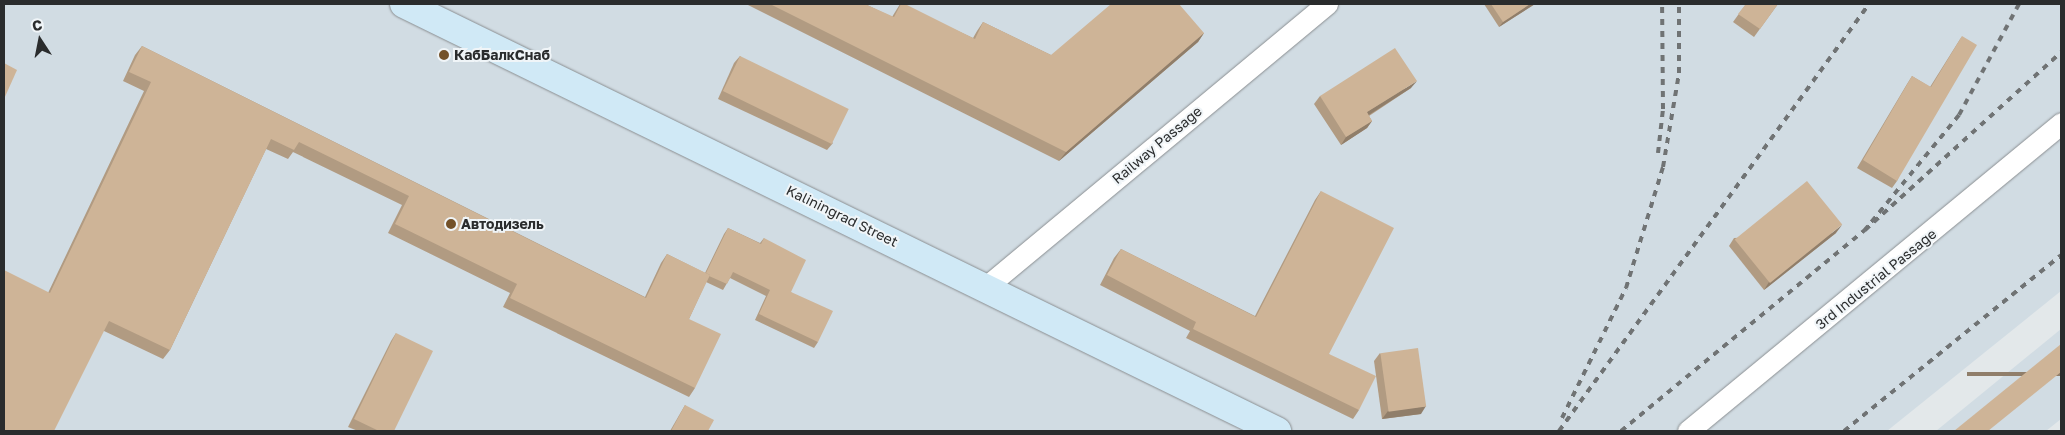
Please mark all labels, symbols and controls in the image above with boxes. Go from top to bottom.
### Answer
north arrow [15,15,65,65]
text: С [31,15,44,34]
place label: КабБалкСнаб [454,47,550,63]
marker: КабБалкСнаб [438,49,450,61]
street label: Railway Passage [1109,103,1205,187]
street label: Kaliningrad Street [783,182,901,250]
place label: Автодизель [461,216,544,232]
marker: Автодизель [445,218,457,230]
street label: 3rd Industrial Passage [1812,225,1940,333]

